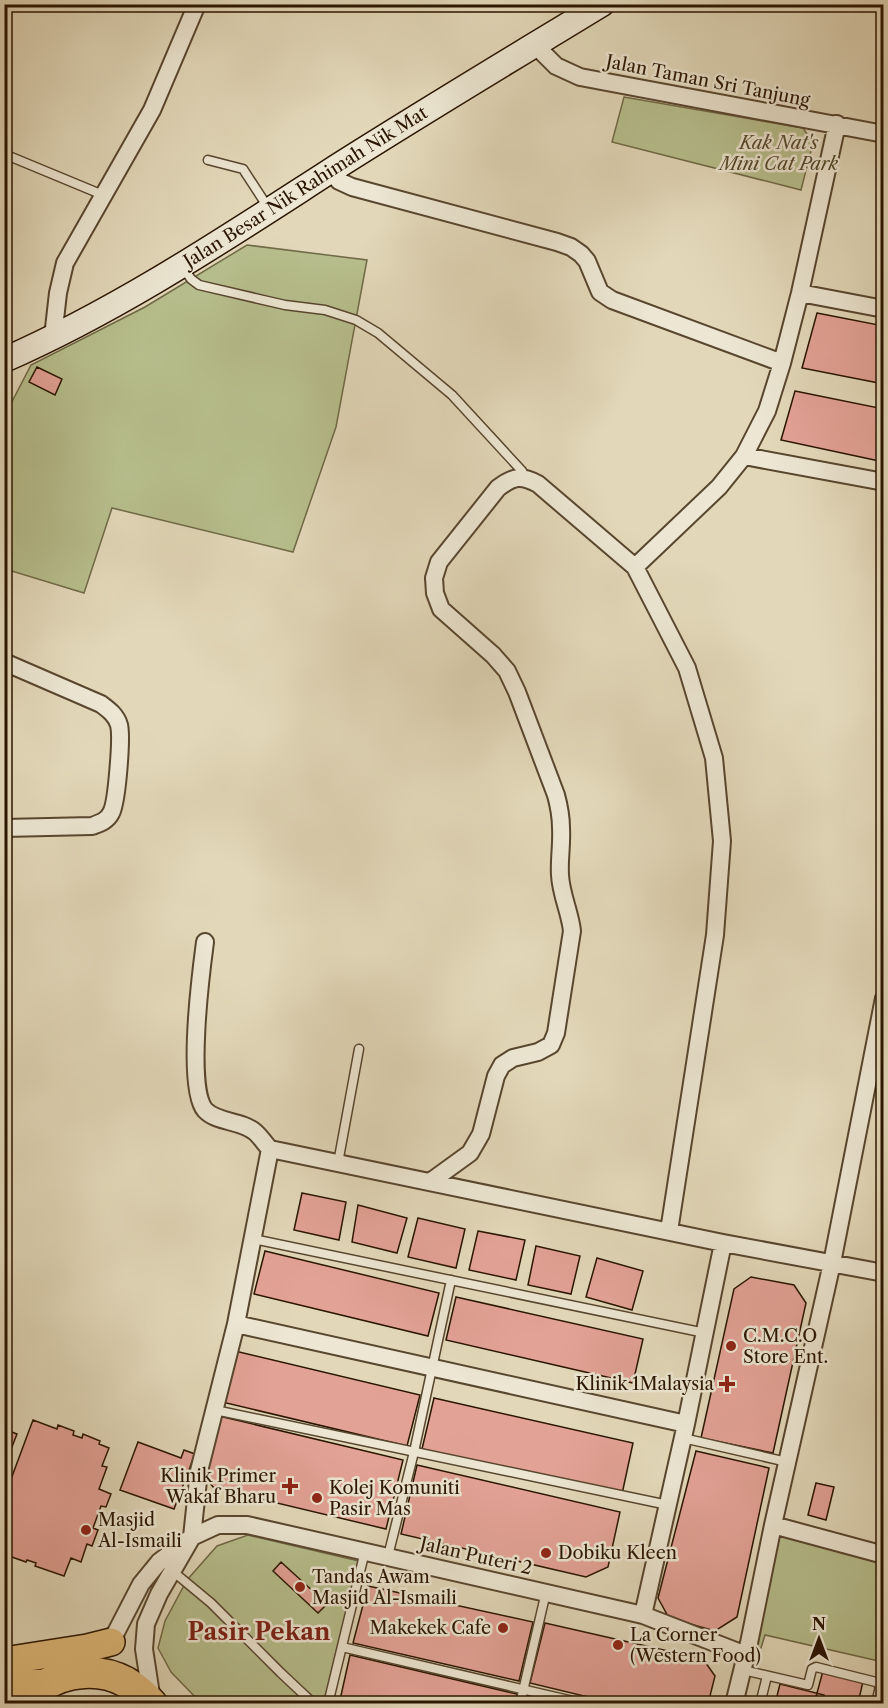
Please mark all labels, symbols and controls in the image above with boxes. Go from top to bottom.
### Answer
street label: Jalan Taman Sri Tanjung [601,50,812,112]
street label: Jalan Besar Nik Rahimah Nik Mat [177,101,432,274]
park label: Kak Nat's Mini Cat Park [718,132,839,175]
place label: C.M.C.O Store Ent. [743,1325,828,1368]
marker: C.M.C.O Store Ent. [724,1339,738,1353]
place label: Klinik 1Malaysia [576,1373,714,1395]
marker: Klinik 1Malaysia [718,1375,736,1393]
place label: Klinik Primer Wakaf Bharu [160,1465,276,1508]
marker: Klinik Primer Wakaf Bharu [281,1477,299,1495]
place label: Kolej Komuniti Pasir Mas [329,1477,460,1520]
marker: Kolej Komuniti Pasir Mas [310,1491,324,1505]
place label: Masjid Al-Ismaili [97,1509,182,1552]
marker: Masjid Al-Ismaili [79,1523,93,1537]
street label: Jalan Puteri 2 [415,1532,534,1580]
place label: Dobiku Kleen [558,1542,677,1564]
marker: Dobiku Kleen [539,1546,553,1560]
place label: Tandas Awam Masjid Al-Ismaili [312,1566,457,1609]
marker: Tandas Awam Masjid Al-Ismaili [293,1580,307,1594]
north arrow [789,1609,849,1669]
text: N [812,1614,826,1634]
district label: Pasir Pekan [187,1617,331,1646]
place label: Makekek Cafe [369,1617,491,1639]
marker: Makekek Cafe [496,1621,510,1635]
place label: La Corner (Western Food) [630,1624,761,1667]
marker: La Corner (Western Food) [611,1638,625,1652]

